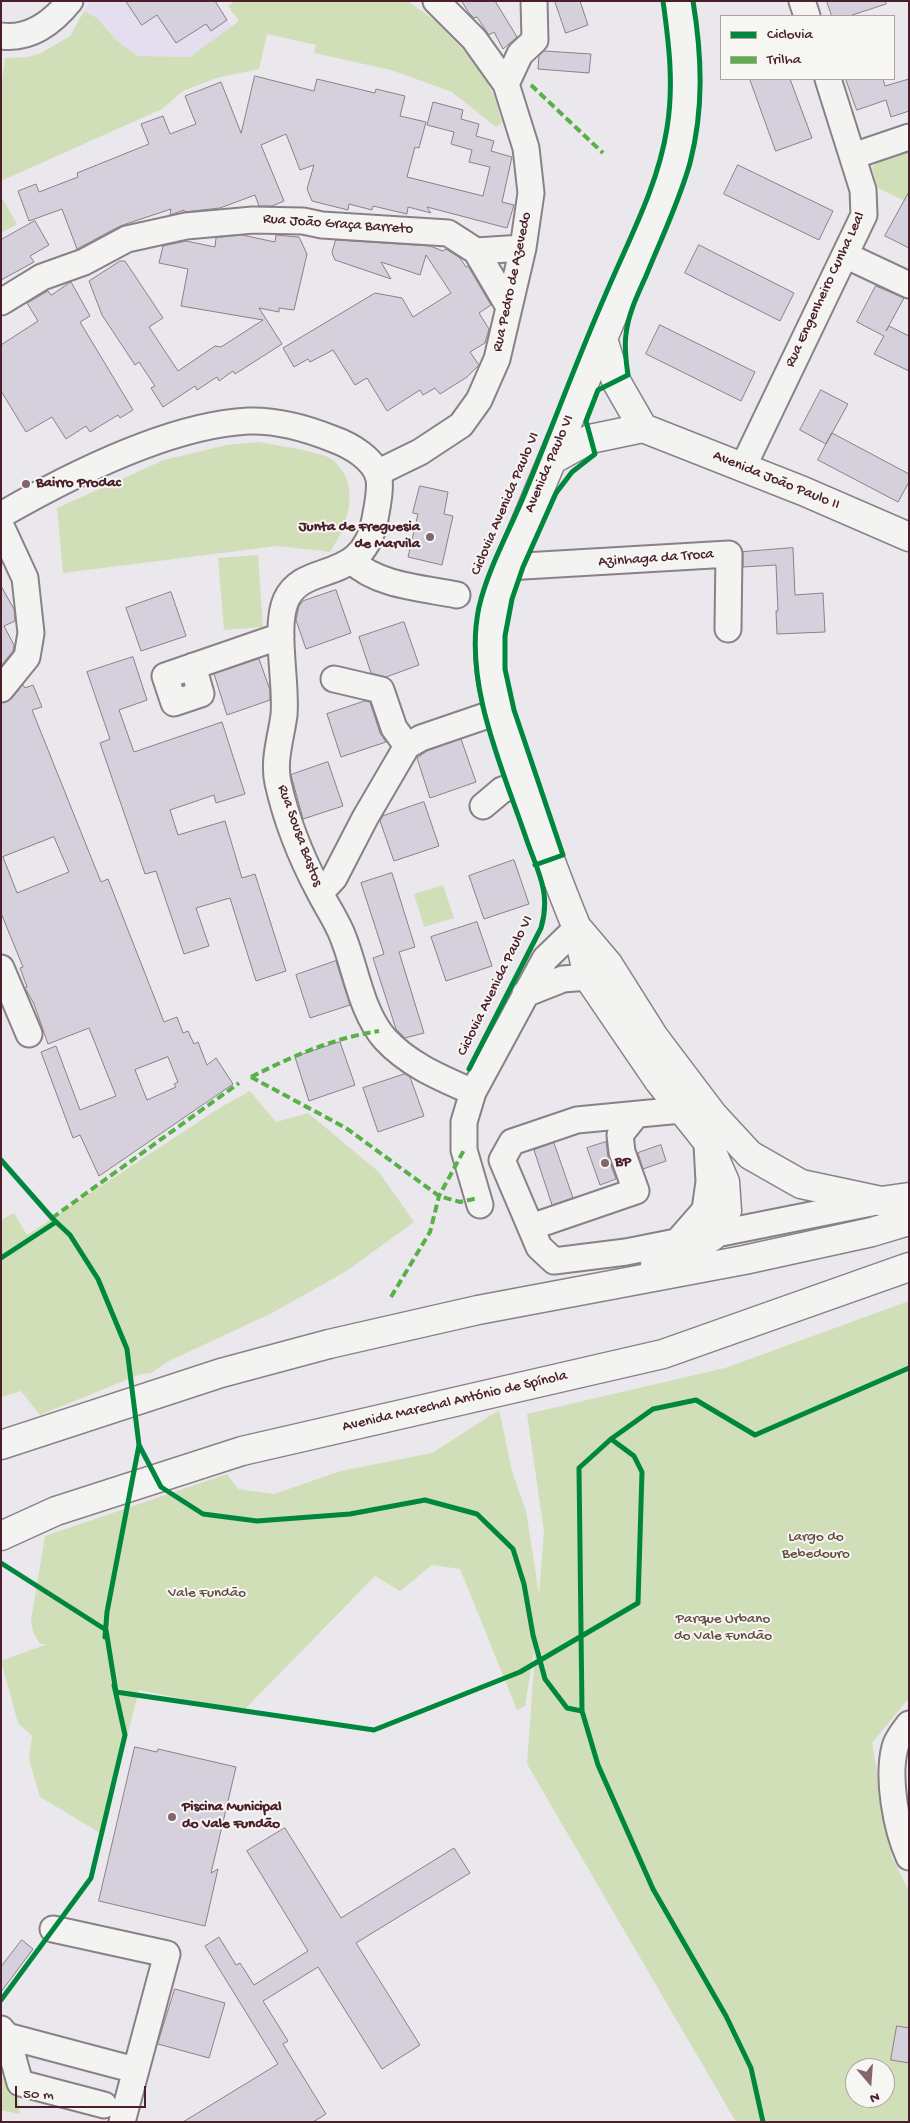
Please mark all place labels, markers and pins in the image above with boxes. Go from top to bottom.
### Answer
place label: Bairro Prodac [36,475,121,493]
marker: Bairro Prodac [20,478,32,490]
place label: Junta de Freguesia de Marvila [299,519,420,554]
marker: Junta de Freguesia de Marvila [424,531,436,543]
place label: BP [615,1154,631,1172]
marker: BP [599,1157,611,1169]
place label: Piscina Municipal do Vale Fundão [182,1799,282,1834]
marker: Piscina Municipal do Vale Fundão [166,1811,178,1823]

